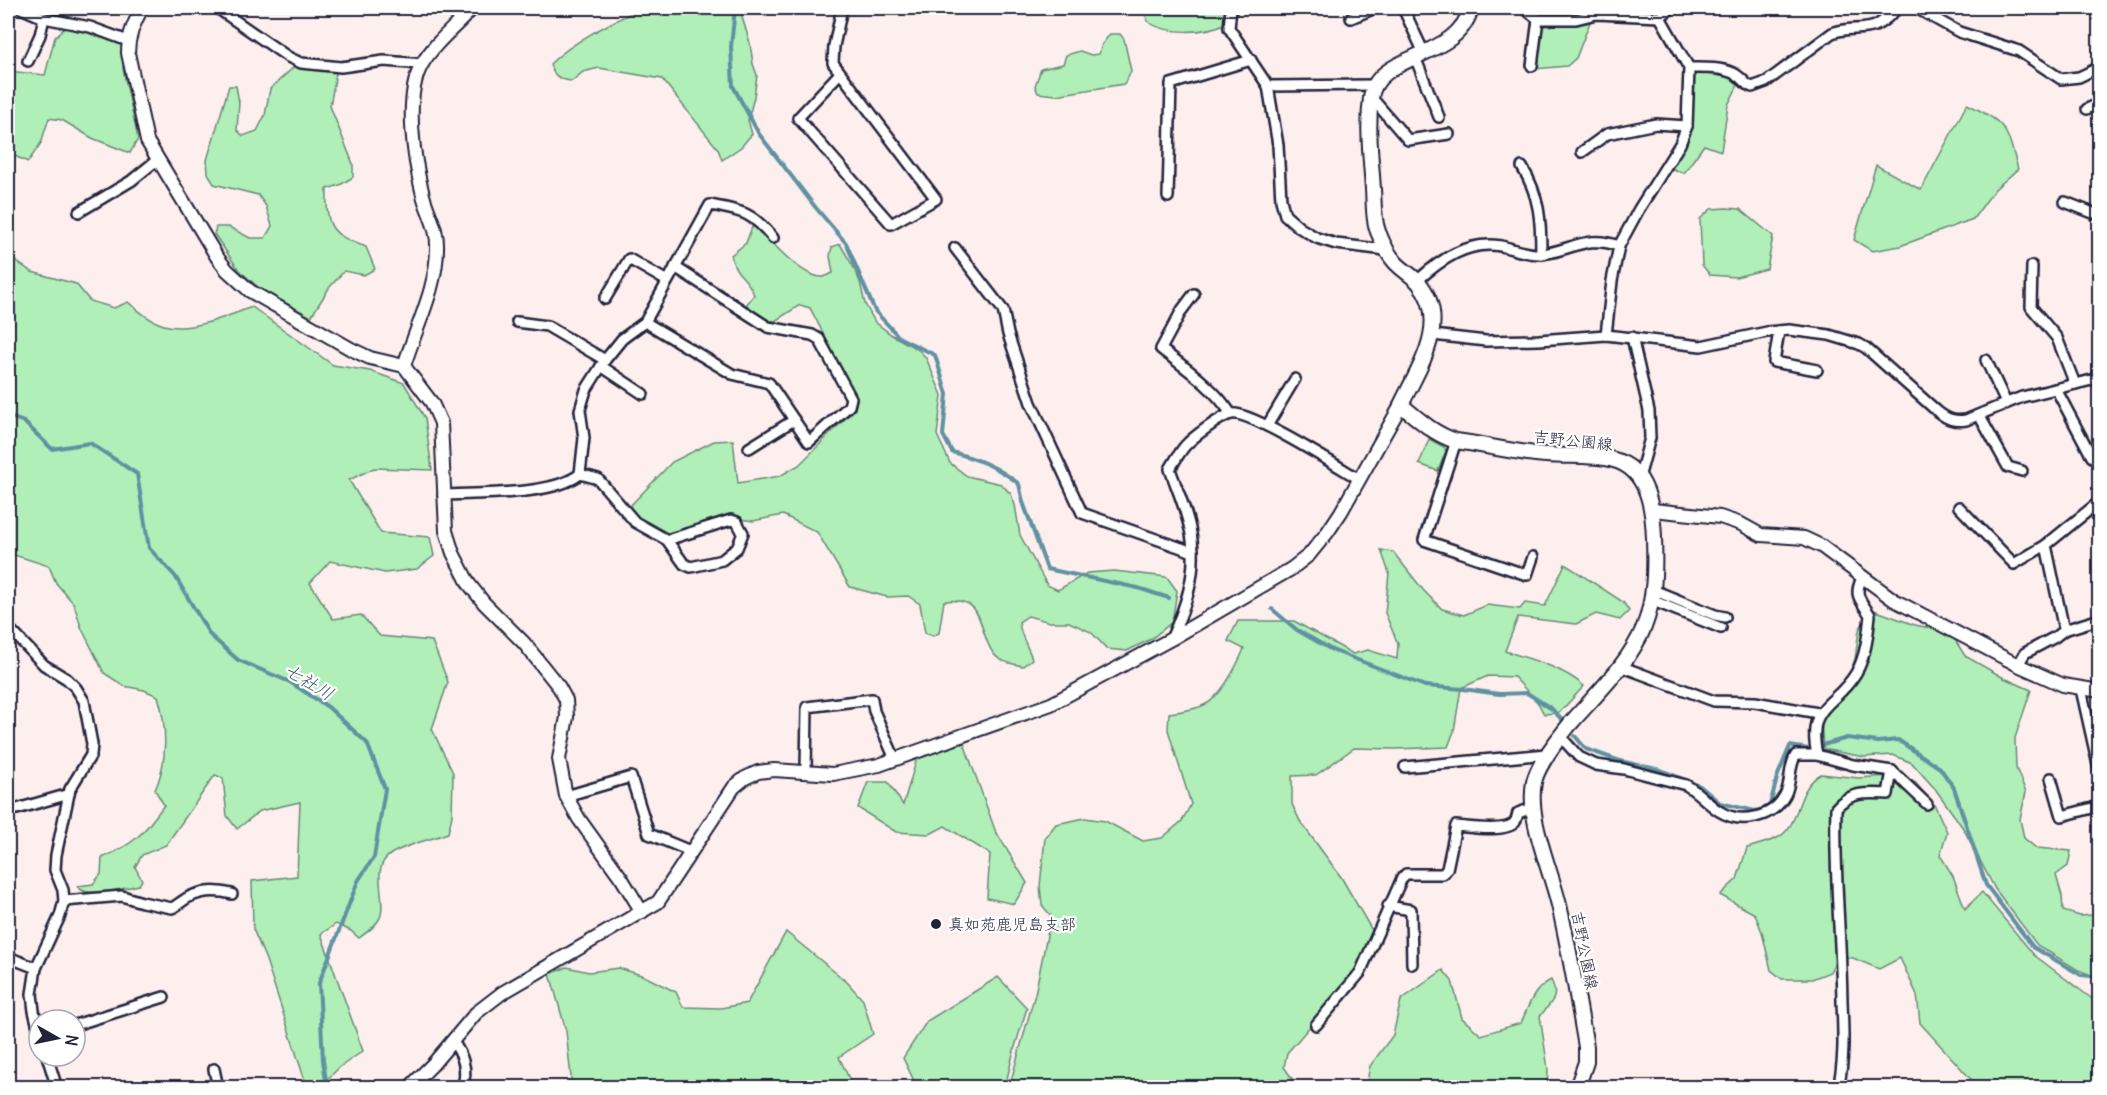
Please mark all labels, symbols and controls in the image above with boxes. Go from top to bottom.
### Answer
street label: 吉野公園線 [1532,426,1614,454]
water label: 七社川 [280,658,338,705]
street label: 吉野公園線 [1568,909,1602,991]
place label: 真如苑鹿児島支部 [948,914,1076,934]
marker: 真如苑鹿児島支部 [929,917,943,931]
north arrow [27,1008,87,1068]
text: N [61,1033,83,1047]

